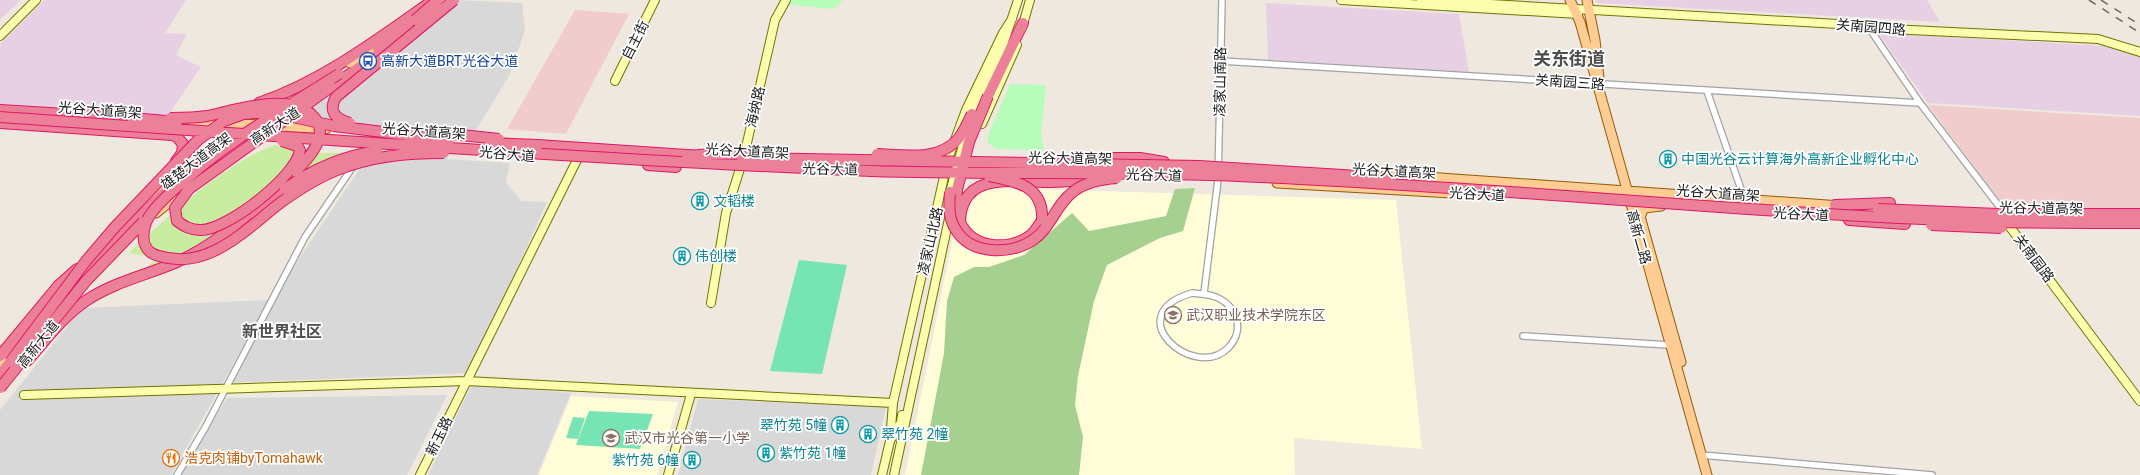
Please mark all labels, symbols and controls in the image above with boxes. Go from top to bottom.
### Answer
street label: 关南园四路 [1835,16,1907,38]
street label: 自主街 [618,18,652,62]
street label: 凌家山南路 [1211,47,1229,117]
district label: 关东街道 [1533,48,1605,69]
bus stop icon: 高新大道BRT光谷大道 [358,51,378,71]
place label: 高新大道BRT光谷大道 [381,53,518,69]
street label: 关南园三路 [1535,72,1605,92]
street label: 海纳路 [742,85,768,129]
street label: 光谷大道高架 [58,99,142,121]
street label: 高新大道 [247,104,303,148]
street label: 光谷大道高架 [382,120,466,142]
street label: 雄楚大道高架 [158,129,234,193]
street label: 光谷大道高架 [705,141,789,161]
street label: 光谷大道 [478,144,536,164]
street label: 光谷大道高架 [1028,149,1112,167]
building icon: 中国光谷云计算海外高新企业孵化中心 [1658,149,1678,169]
place label: 中国光谷云计算海外高新企业孵化中心 [1681,151,1919,167]
street label: 光谷大道 [802,161,858,177]
street label: 光谷大道高架 [1352,161,1436,181]
street label: 光谷大道 [1126,166,1182,184]
street label: 光谷大道高架 [1676,182,1760,204]
street label: 光谷大道 [1449,185,1505,203]
building icon: 文韬楼 [690,191,710,211]
place label: 文韬楼 [713,193,755,209]
street label: 光谷大道高架 [1999,199,2083,217]
street label: 凌家山北路 [914,205,946,277]
street label: 光谷大道 [1773,205,1829,223]
street label: 高新二路 [1624,208,1654,266]
street label: 关南园路 [2011,231,2057,285]
building icon: 伟创楼 [672,246,692,266]
place label: 伟创楼 [695,248,737,264]
school or university icon: 武汉职业技术学院东区 [1163,305,1183,325]
place label: 武汉职业技术学院东区 [1186,307,1326,323]
street label: 高新大道 [14,317,62,371]
district label: 新世界社区 [242,322,322,341]
street label: 新玉路 [423,414,455,458]
building icon: 翠竹苑 5幢 [830,415,850,435]
place label: 翠竹苑 5幢 [760,417,827,433]
building icon: 翠竹苑 2幢 [858,424,878,444]
place label: 翠竹苑 2幢 [881,426,948,442]
school or university icon: 武汉市光谷第一小学 [601,428,621,448]
place label: 武汉市光谷第一小学 [624,430,750,446]
building icon: 紫竹苑 1幢 [756,443,776,463]
place label: 紫竹苑 1幢 [779,445,846,461]
restaurant icon: 浩克肉铺byTomahawk [161,448,181,468]
place label: 浩克肉铺byTomahawk [184,450,324,466]
building icon: 紫竹苑 6幢 [682,450,702,470]
place label: 紫竹苑 6幢 [612,452,679,468]

